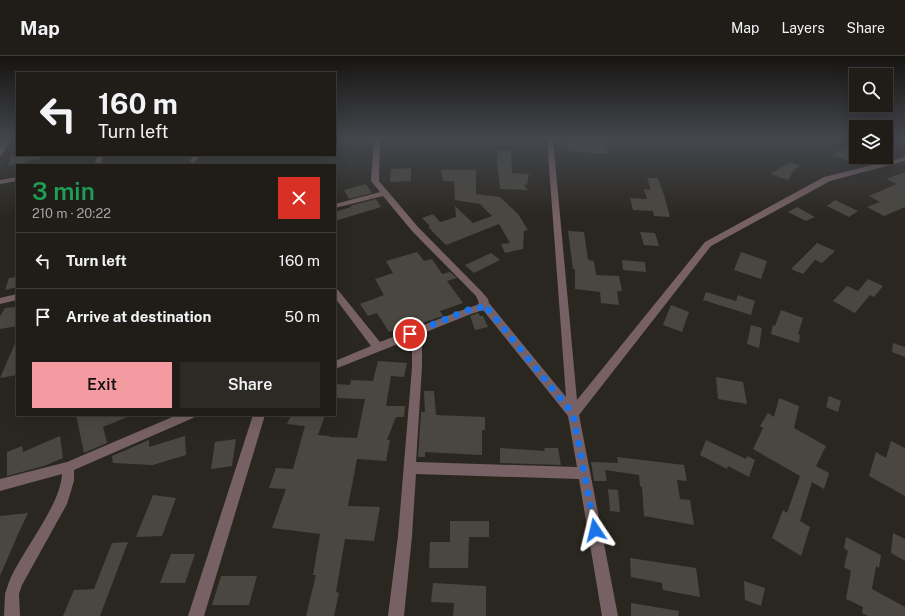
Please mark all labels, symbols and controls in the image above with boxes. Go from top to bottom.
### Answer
text: Map [20,17,60,39]
text: Map [731,20,759,36]
text: Layers [781,20,825,36]
text: Share [847,20,885,36]
map controls [849,68,893,164]
button: search [849,68,893,112]
text: 160 m [98,87,178,120]
icon: left [32,88,84,140]
button: layers [849,120,893,164]
text: Turn left [98,121,168,142]
text: 3 min [32,177,95,205]
button: close [278,177,320,219]
text: 210 m · 20:22 [32,206,111,221]
icon: left [32,250,54,272]
text: Turn left [66,252,127,269]
text: 160 m [279,252,320,269]
icon: arrive [32,306,54,328]
text: Arrive at destination [66,308,211,325]
text: 50 m [285,308,320,325]
pin [393,317,427,351]
icon: arrive [399,323,421,345]
button: Exit [32,362,172,408]
button: Share [180,362,320,408]
position arrow [574,509,616,551]

